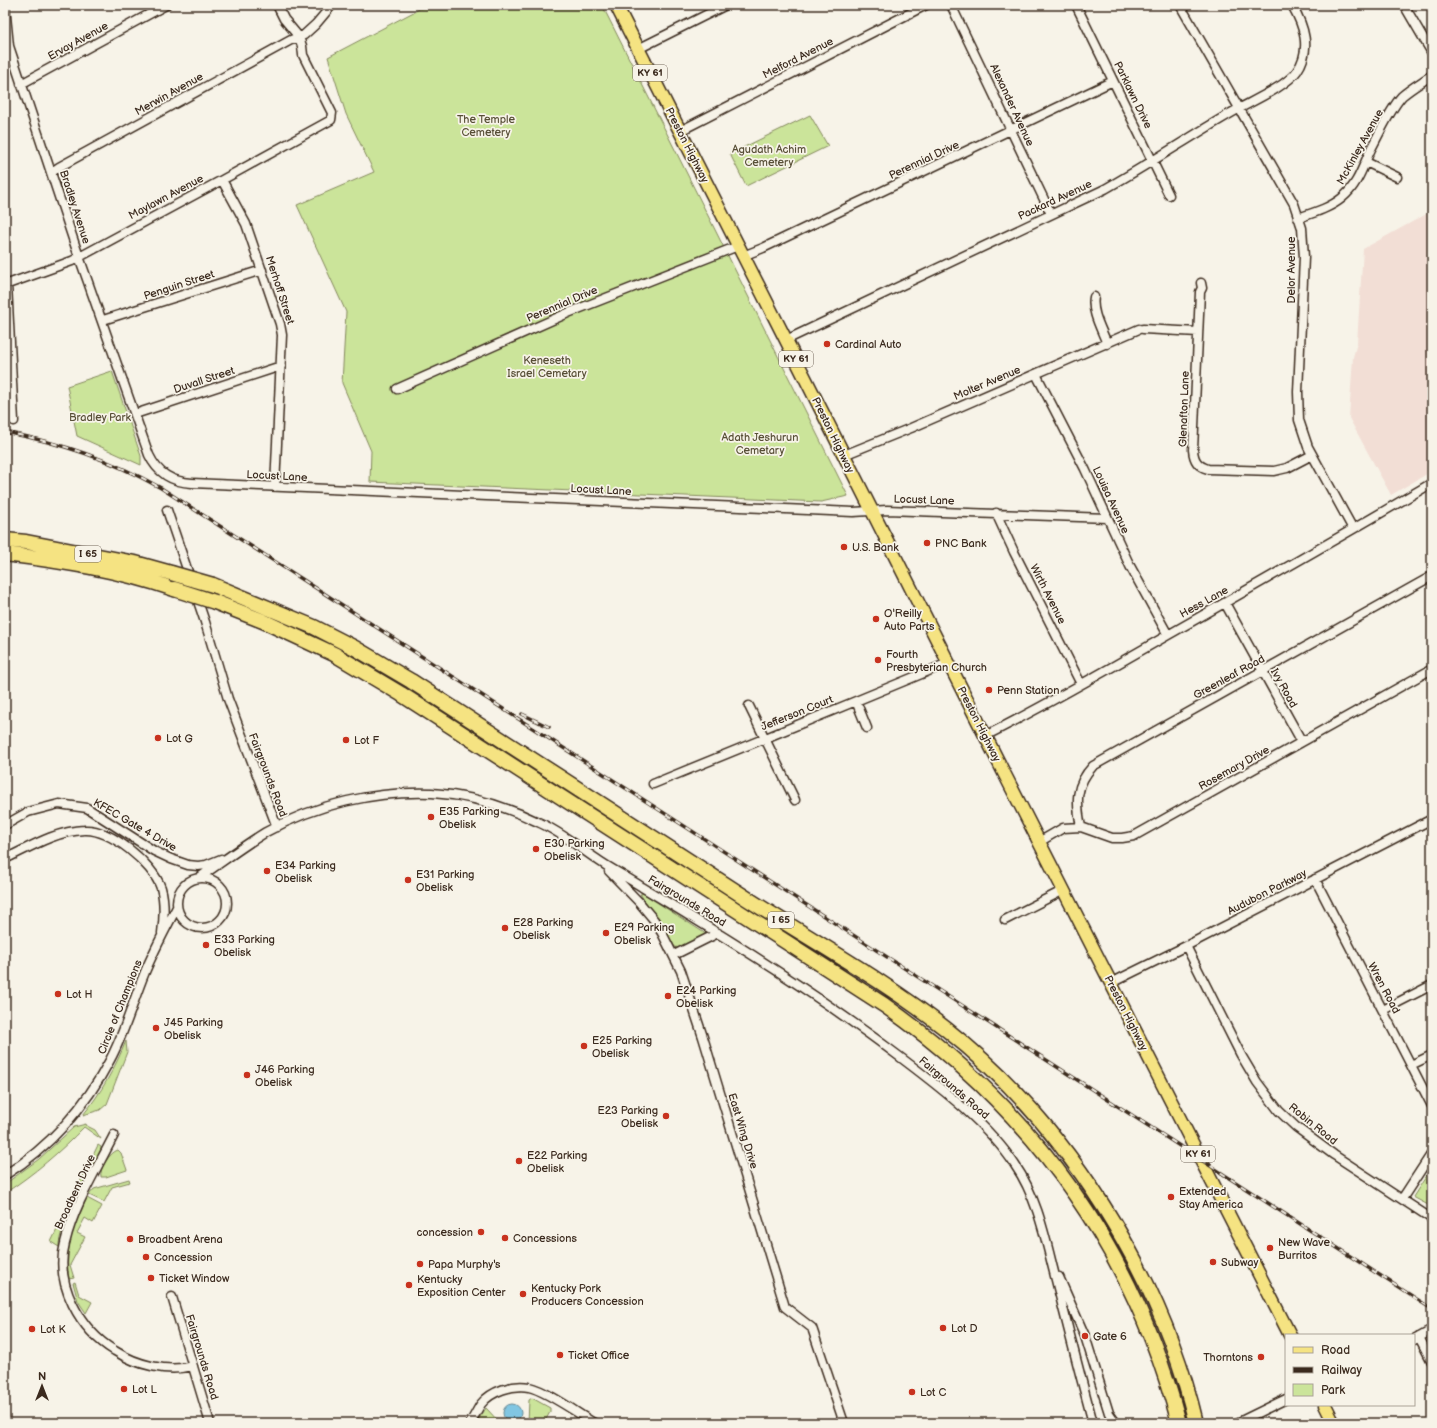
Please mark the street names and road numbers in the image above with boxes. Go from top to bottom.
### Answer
street label: Ervay Avenue [46,19,111,63]
street label: Melford Avenue [760,34,836,81]
street label: Parklawn Drive [1111,59,1155,131]
street label: Alexander Avenue [987,62,1037,149]
road number: KY 61 [633,65,667,81]
street label: Merwin Avenue [133,70,206,118]
street label: Preston Highway [662,105,712,185]
street label: McKinley Avenue [1334,107,1386,187]
street label: Perennial Drive [887,138,962,182]
street label: Bradley Avenue [57,168,93,246]
street label: Maylawn Avenue [126,172,206,222]
street label: Packard Avenue [1016,177,1094,223]
street label: Delor Avenue [1285,236,1298,303]
street label: Merhoff Street [263,254,297,326]
street label: Penguin Street [142,267,217,303]
street label: Perennial Drive [525,283,600,325]
road number: KY 61 [779,351,813,367]
street label: Molter Avenue [951,363,1023,403]
street label: Duvall Street [172,364,237,396]
street label: Glenafton Lane [1176,370,1192,447]
street label: Preston Highway [809,395,857,475]
street label: Louisa Avenue [1090,464,1132,536]
street label: Locust Lane [246,468,308,484]
street label: Locust Lane [570,482,632,498]
street label: Locust Lane [893,492,955,508]
road number: I 65 [75,546,101,562]
street label: Wirth Avenue [1027,562,1069,627]
street label: Hess Lane [1178,583,1231,621]
street label: Greenleaf Road [1191,652,1267,702]
street label: Ivy Road [1268,666,1300,710]
street label: Preston Highway [954,684,1004,764]
street label: Jefferson Court [759,692,835,733]
street label: Fairgrounds Road [246,731,290,819]
street label: Rosemary Drive [1196,743,1272,793]
street label: KFEC Gate 4 Drive [91,796,179,854]
street label: Audubon Parkway [1225,866,1309,918]
street label: Fairgrounds Road [646,873,728,929]
road number: I 65 [768,912,794,928]
street label: Circle of Champions [95,957,145,1056]
street label: Wren Road [1365,960,1403,1016]
street label: Preston Highway [1101,973,1151,1053]
street label: Fairgrounds Road [916,1054,992,1122]
street label: East Wing Drive [725,1092,761,1171]
street label: Robin Road [1286,1101,1340,1147]
road number: KY 61 [1181,1146,1215,1162]
street label: Broadbent Drive [52,1152,98,1232]
street label: Fairgrounds Road [183,1313,221,1401]

